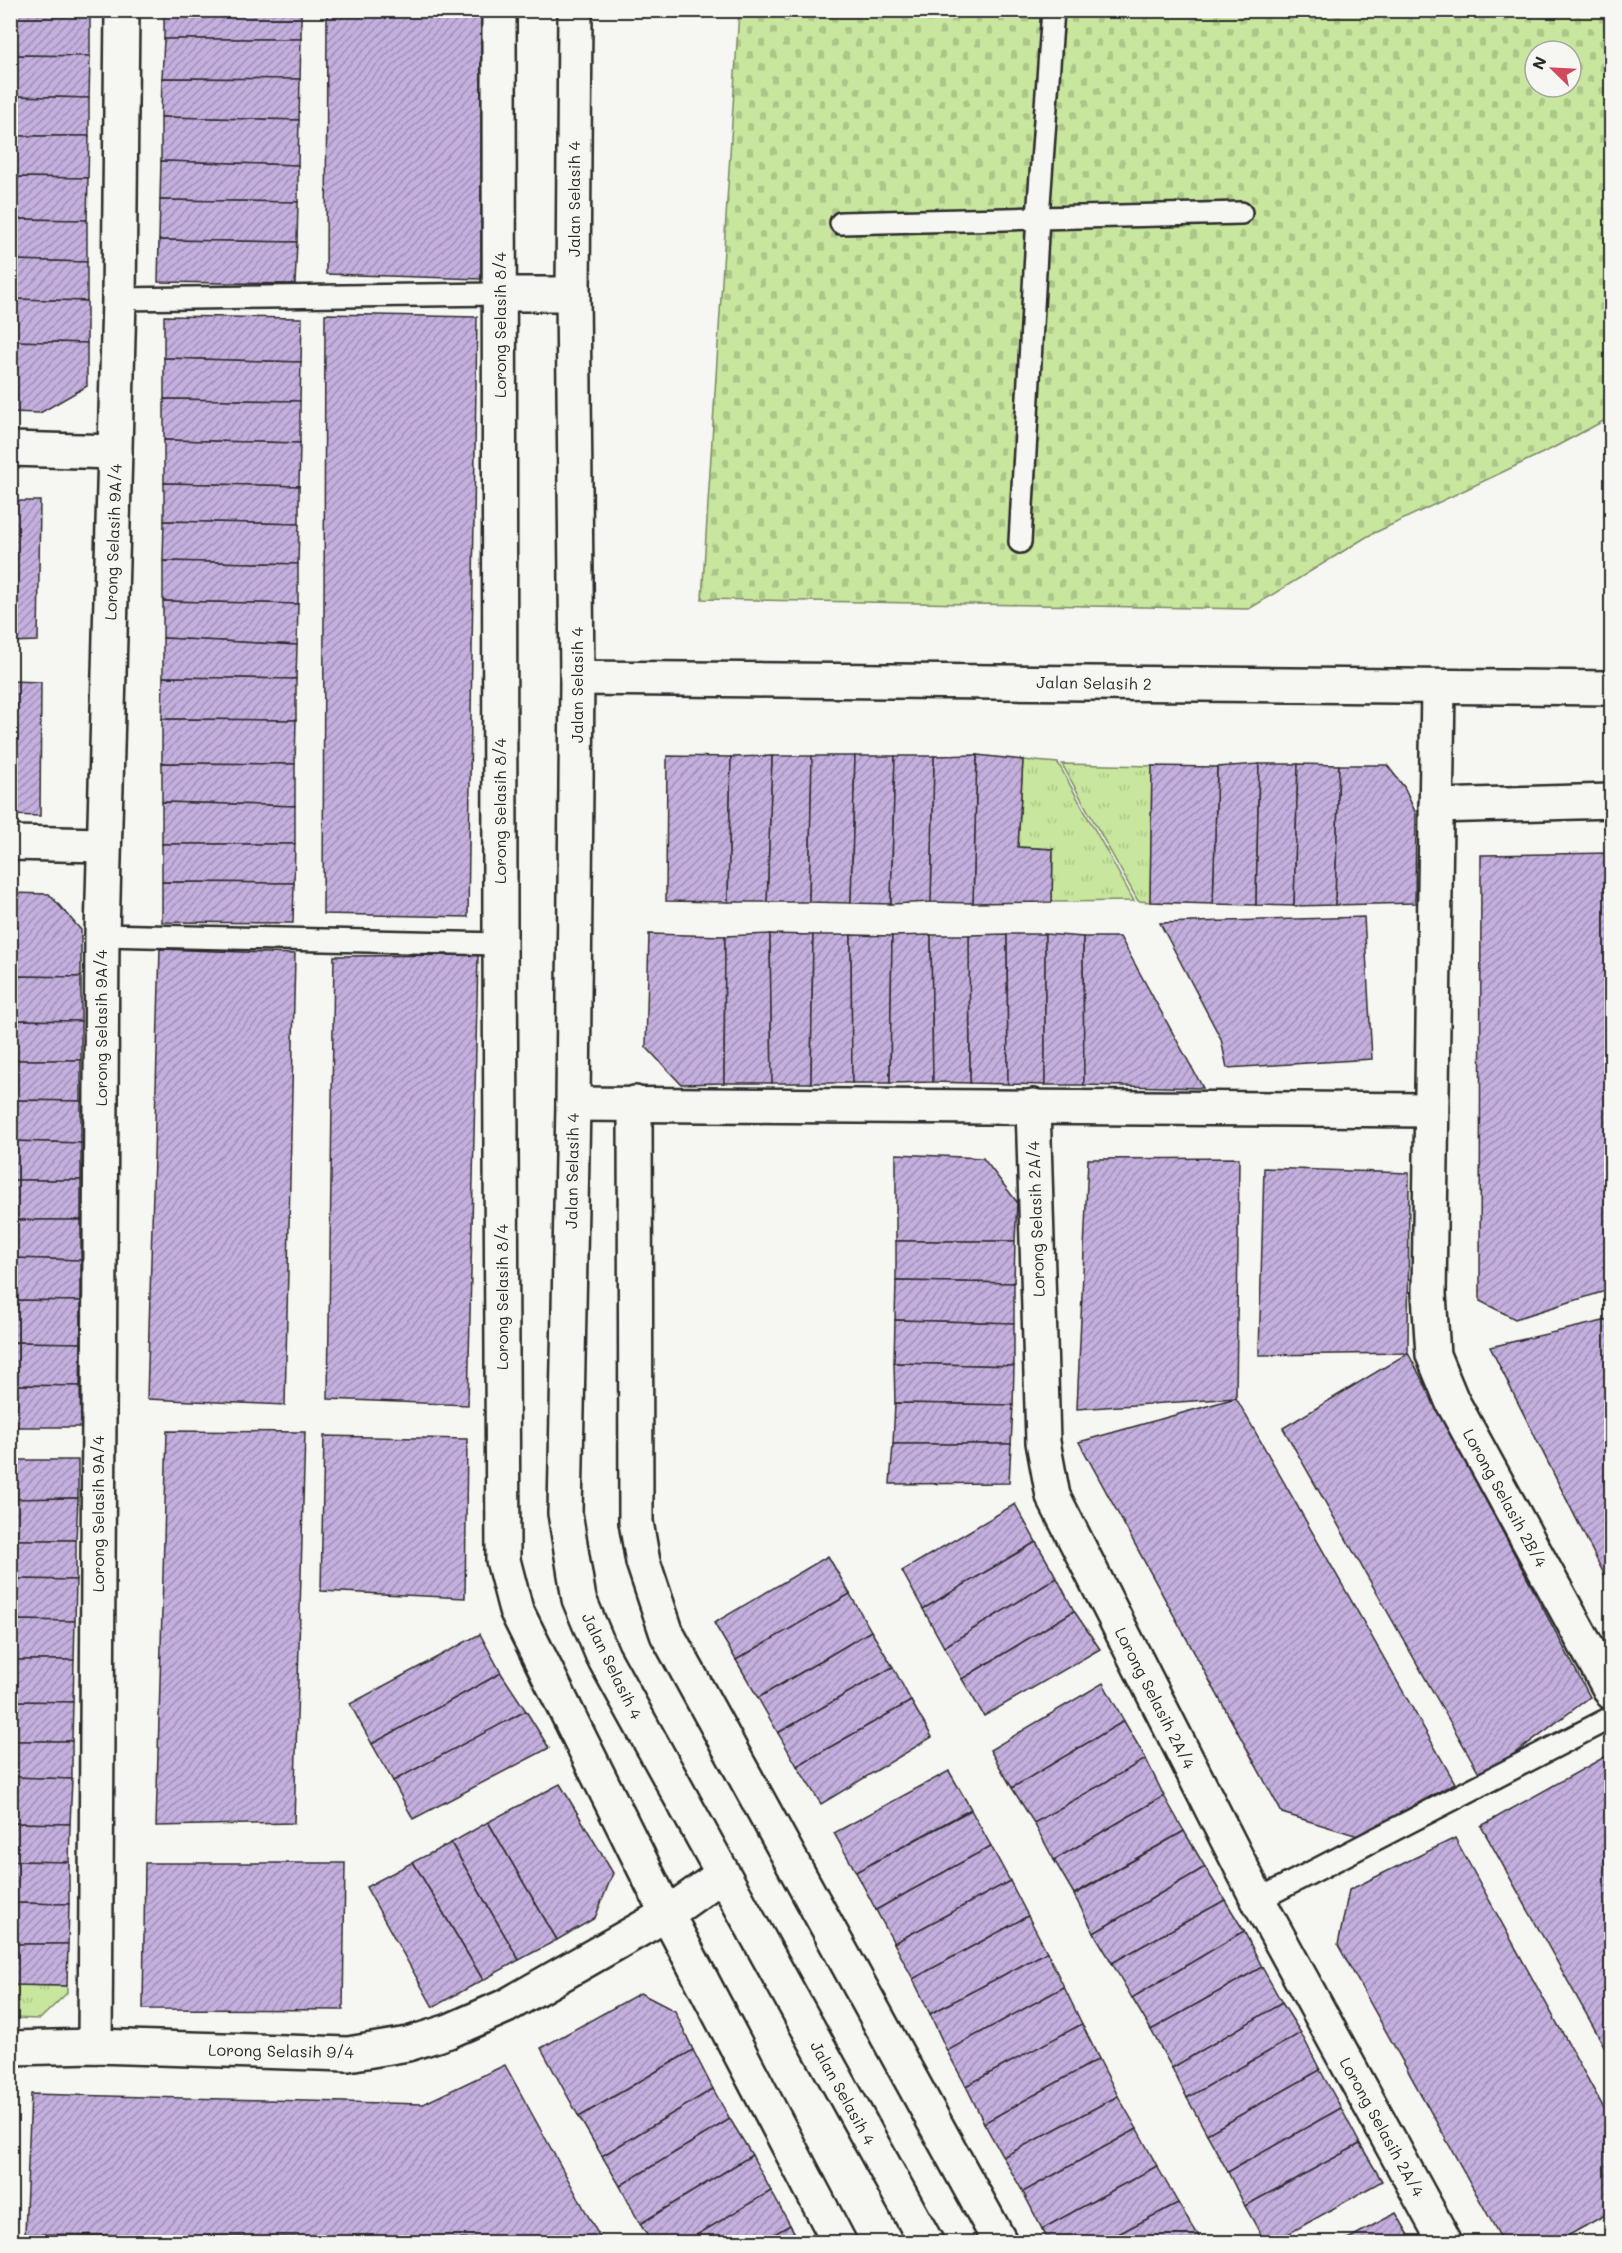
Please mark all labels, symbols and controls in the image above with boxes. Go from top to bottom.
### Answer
north arrow [1523,39,1583,99]
text: N [1527,53,1551,73]
street label: Jalan Selasih 4 [563,140,584,257]
street label: Lorong Selasih 8/4 [489,251,510,398]
street label: Lorong Selasih 9A/4 [99,463,126,621]
street label: Jalan Selasih 4 [566,626,587,743]
street label: Jalan Selasih 2 [1036,671,1152,694]
street label: Lorong Selasih 8/4 [489,737,510,884]
street label: Lorong Selasih 9A/4 [90,949,111,1106]
street label: Jalan Selasih 4 [560,1112,583,1229]
street label: Lorong Selasih 2A/4 [1022,1140,1049,1297]
street label: Lorong Selasih 8/4 [491,1223,512,1370]
street label: Lorong Selasih 2B/4 [1459,1425,1552,1571]
street label: Lorong Selasih 9A/4 [87,1435,108,1592]
street label: Jalan Selasih 4 [578,1609,648,1723]
street label: Lorong Selasih 2A/4 [1111,1623,1201,1773]
street label: Jalan Selasih 4 [806,2037,881,2149]
street label: Lorong Selasih 9/4 [208,2039,355,2062]
street label: Lorong Selasih 2A/4 [1335,2053,1430,2201]

